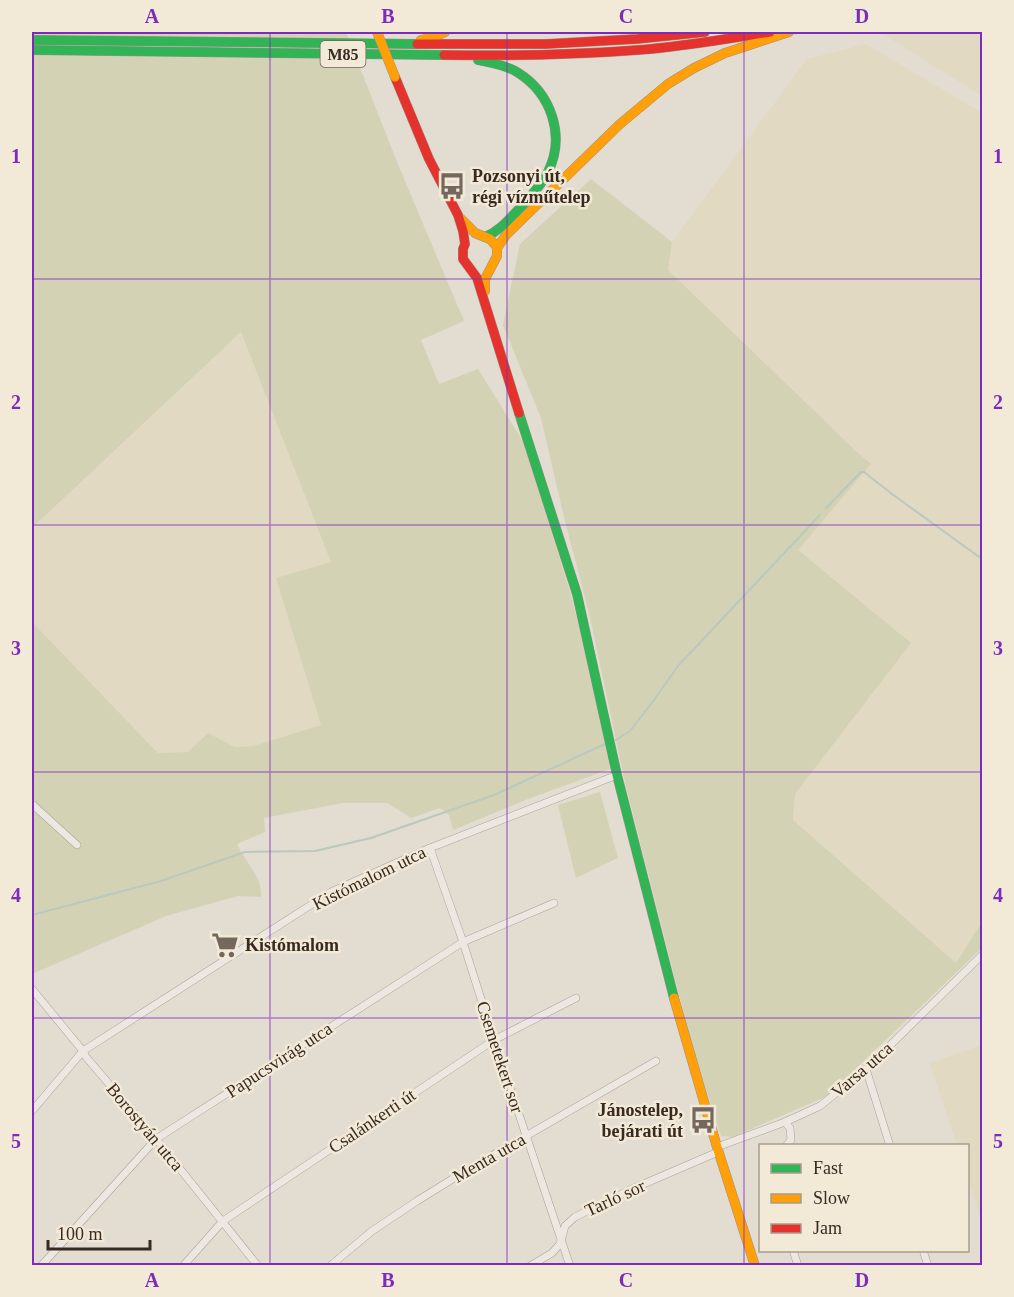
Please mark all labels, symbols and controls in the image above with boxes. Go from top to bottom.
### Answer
text: A [145,5,160,27]
text: B [381,5,395,27]
text: C [619,5,633,27]
text: D [855,5,869,27]
road number: M85 [320,41,366,67]
text: 1 [11,145,21,167]
text: 1 [993,145,1003,167]
place label: Pozsonyi út, régi vízműtelep [472,166,590,207]
bus stop icon: Pozsonyi út, régi vízműtelep [437,171,467,201]
text: 2 [11,391,21,413]
text: 2 [993,391,1003,413]
text: 3 [11,637,21,659]
text: 3 [993,637,1003,659]
street label: Kistómalom utca [309,842,429,914]
text: 4 [11,884,21,906]
text: 4 [993,884,1003,906]
supermarket icon: Kistómalom [210,930,240,960]
place label: Kistómalom [245,935,339,955]
street label: Csemetekert sor [472,999,528,1115]
street label: Papucsvirág utca [222,1018,336,1102]
street label: Varsa utca [827,1038,897,1102]
street label: Borostyán utca [102,1079,188,1175]
street label: Csalánkerti út [325,1085,419,1157]
place label: Jánostelep, bejárati út [598,1100,683,1141]
bus stop icon: Jánostelep, bejárati út [688,1105,718,1135]
street label: Menta utca [449,1129,529,1187]
text: 5 [11,1130,21,1152]
text: 5 [993,1130,1003,1152]
legend [759,1144,969,1252]
text: Fast [813,1158,843,1178]
street label: Tarló sor [582,1175,648,1221]
text: Slow [813,1188,850,1208]
scale bar [48,1213,150,1251]
text: Jam [813,1218,842,1238]
text: 100 m [57,1224,103,1244]
text: A [145,1269,160,1291]
text: B [381,1269,395,1291]
text: C [619,1269,633,1291]
text: D [855,1269,869,1291]

